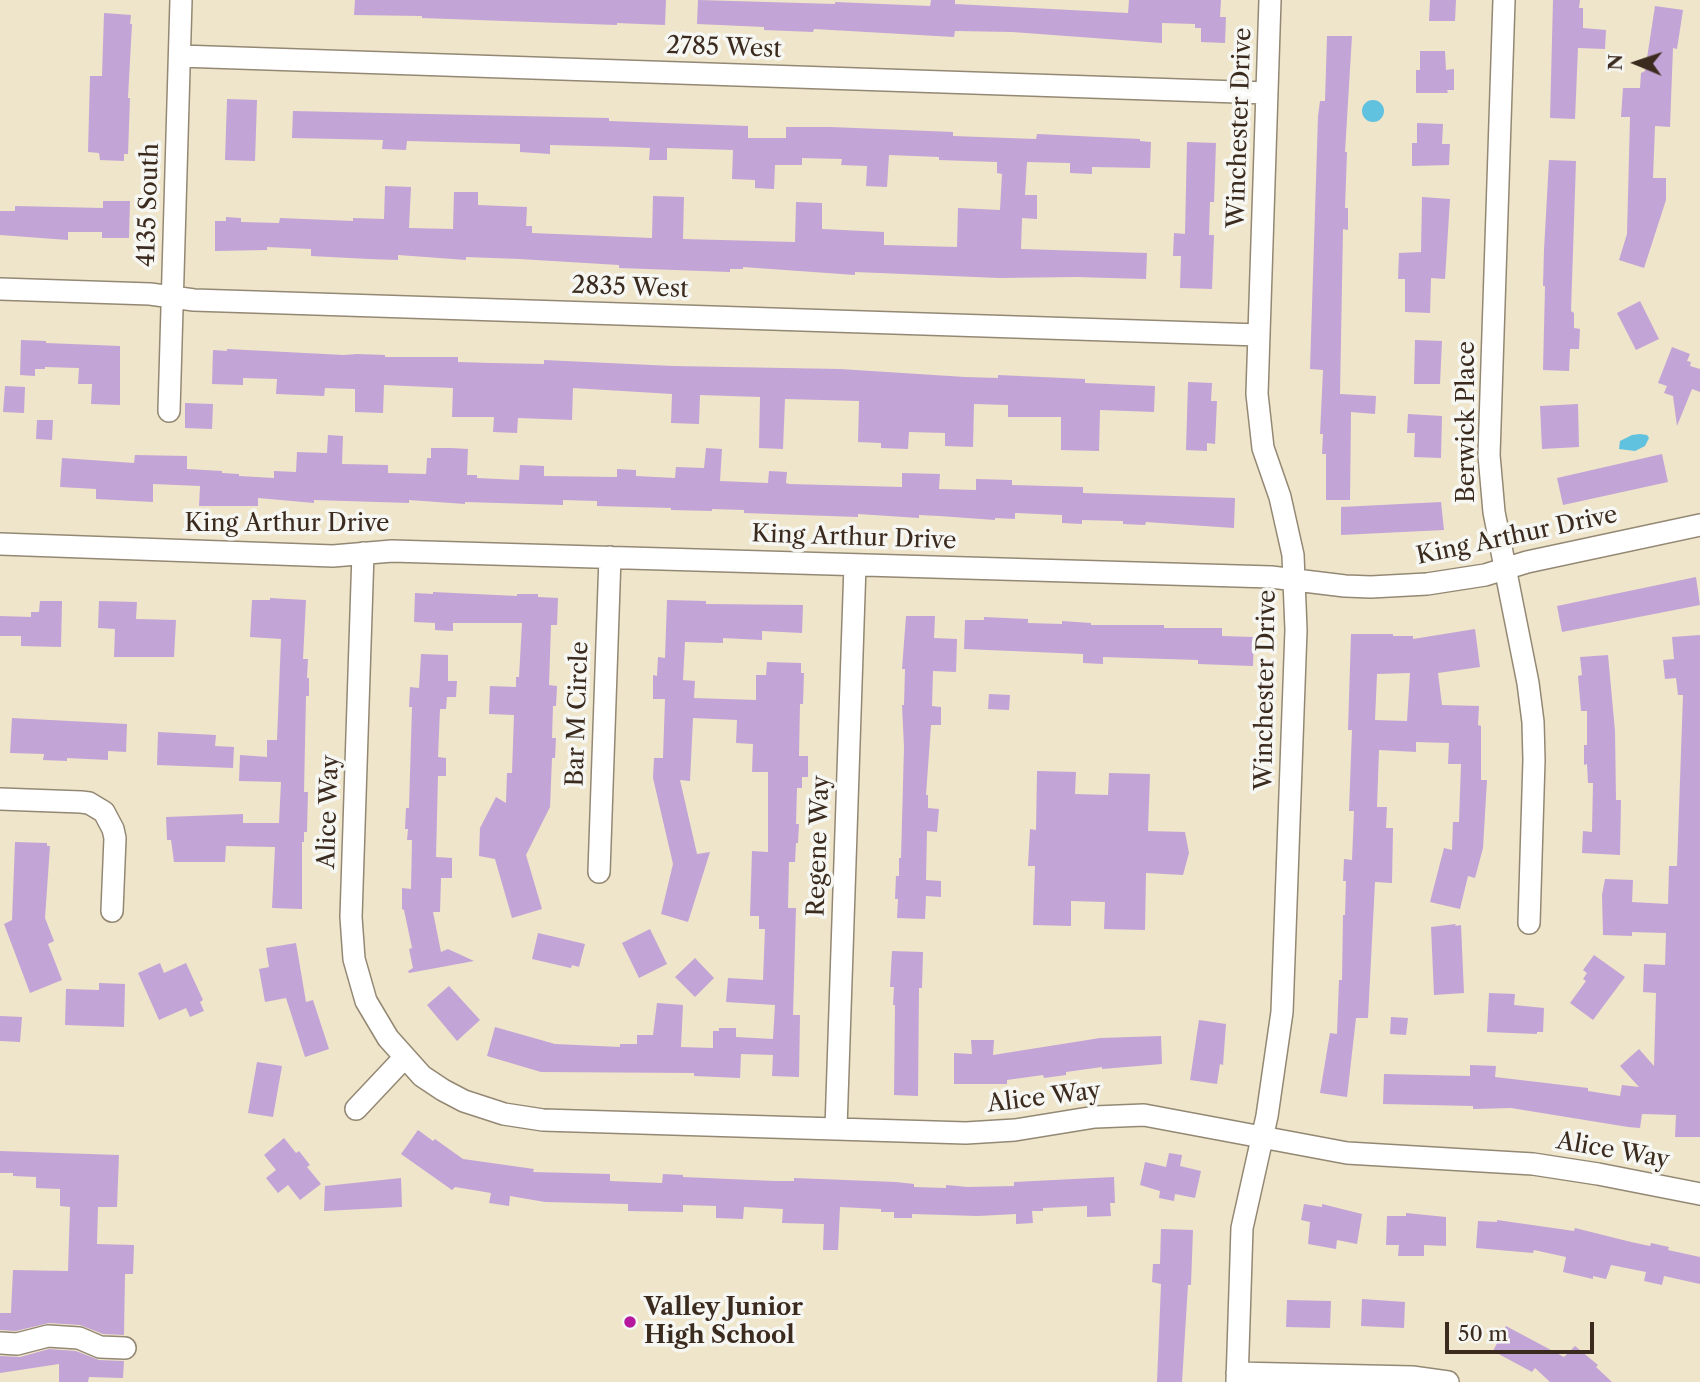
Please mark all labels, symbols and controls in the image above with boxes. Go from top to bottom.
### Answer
street label: Winchester Drive [1222,27,1258,229]
north arrow [1602,28,1672,98]
street label: 2785 West [666,32,782,64]
text: N [1604,54,1627,71]
street label: 4135 South [132,143,166,267]
street label: 2835 West [571,272,689,304]
street label: Berwick Place [1453,341,1481,503]
street label: King Arthur Drive [1414,501,1620,571]
street label: King Arthur Drive [184,510,390,538]
street label: King Arthur Drive [751,520,957,556]
street label: Winchester Drive [1250,589,1282,791]
street label: Bar M Circle [561,641,595,787]
street label: Alice Way [313,754,345,870]
street label: Regene Way [802,775,836,917]
street label: Alice Way [986,1077,1102,1119]
street label: Alice Way [1554,1127,1672,1175]
place label: Valley Junior High School [644,1294,803,1350]
scale bar [1448,1308,1597,1352]
marker: Valley Junior High School [622,1314,638,1330]
text: 50 m [1458,1321,1508,1346]

